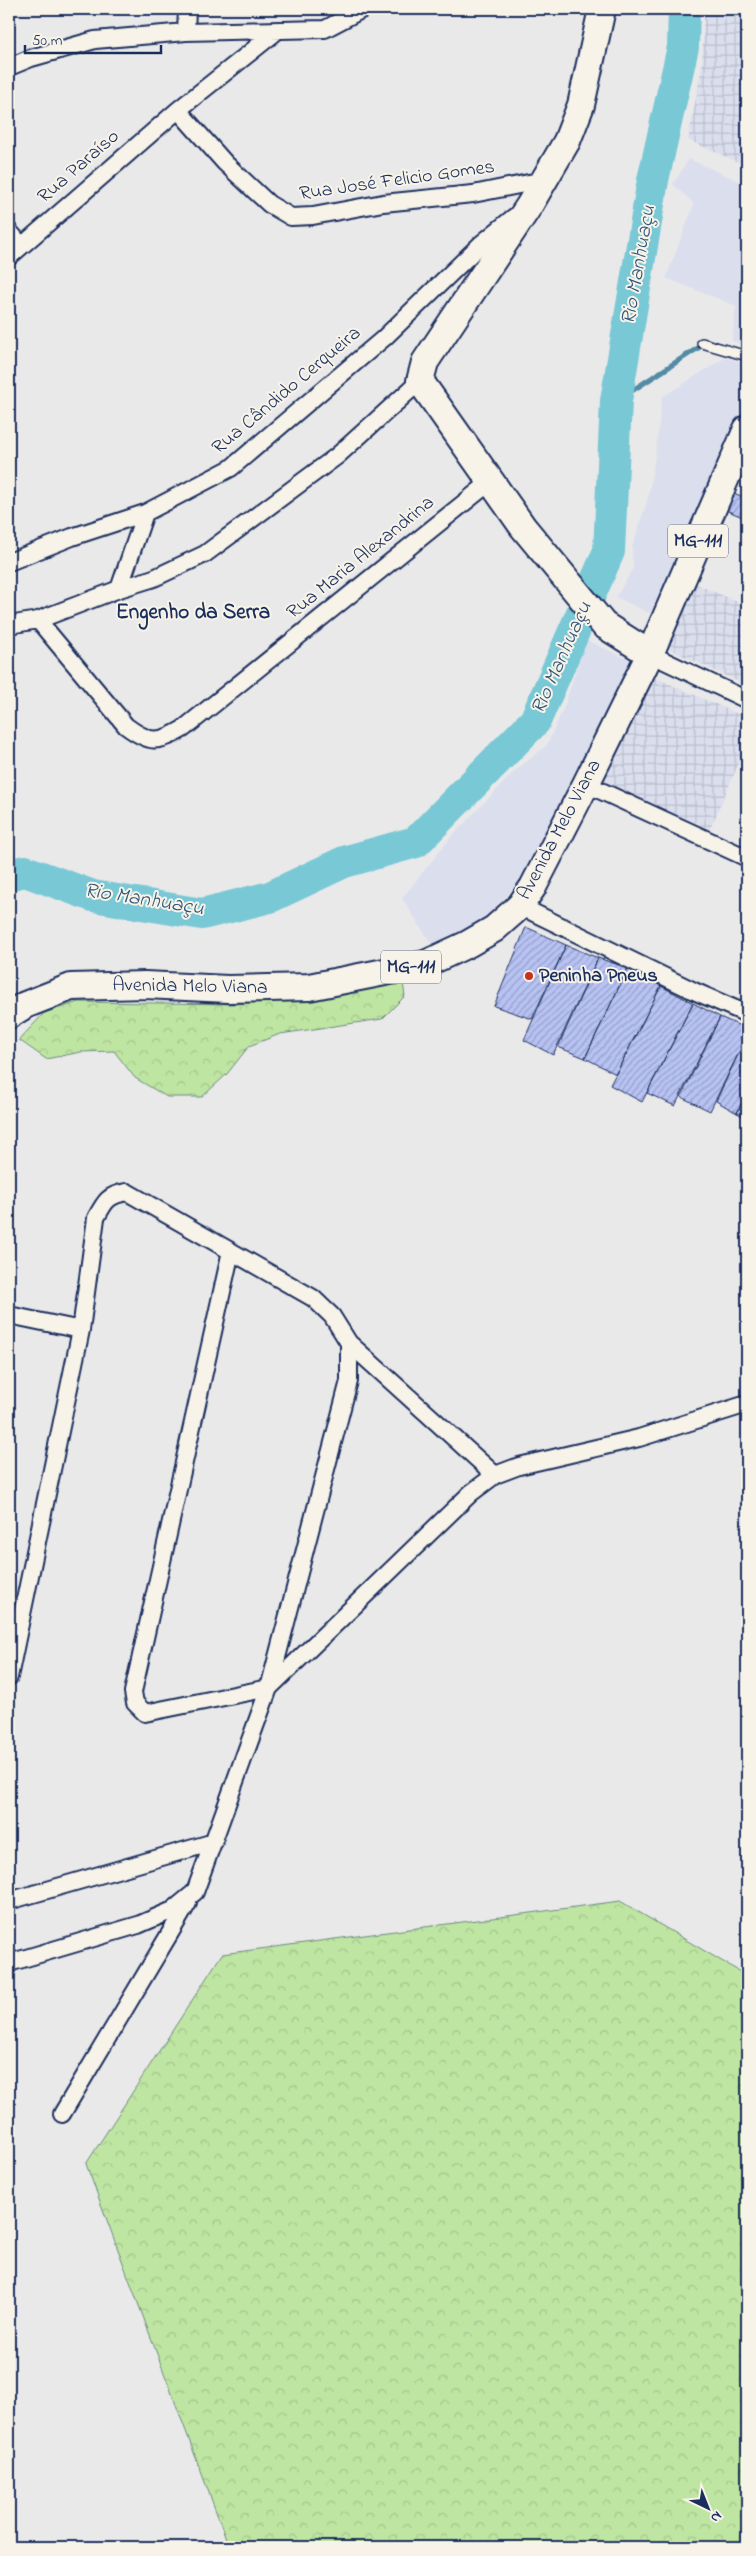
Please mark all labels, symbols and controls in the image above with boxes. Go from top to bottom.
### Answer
scale bar [25,22,161,54]
text: 50 m [32,30,63,52]
street label: Rua Paraíso [32,123,126,211]
street label: Rua José Felicio Gomes [297,153,497,209]
water label: Rio Manhuaçu [614,203,664,327]
street label: Rua Cândido Cerqueira [206,320,368,462]
street label: Rua Maria Alexandrina [281,489,441,627]
road number: MG-111 [668,524,728,558]
water label: Rio Manhuaçu [524,597,600,719]
district label: Engenho da Serra [116,598,270,630]
street label: Avenida Melo Viana [511,755,609,905]
water label: Rio Manhuaçu [82,876,206,924]
road number: MG-111 [381,950,441,984]
place label: Peninha Pneus [539,962,658,991]
marker: Peninha Pneus [523,970,535,982]
street label: Avenida Melo Viana [112,971,268,1003]
north arrow [684,2484,734,2534]
text: N [705,2506,726,2527]

